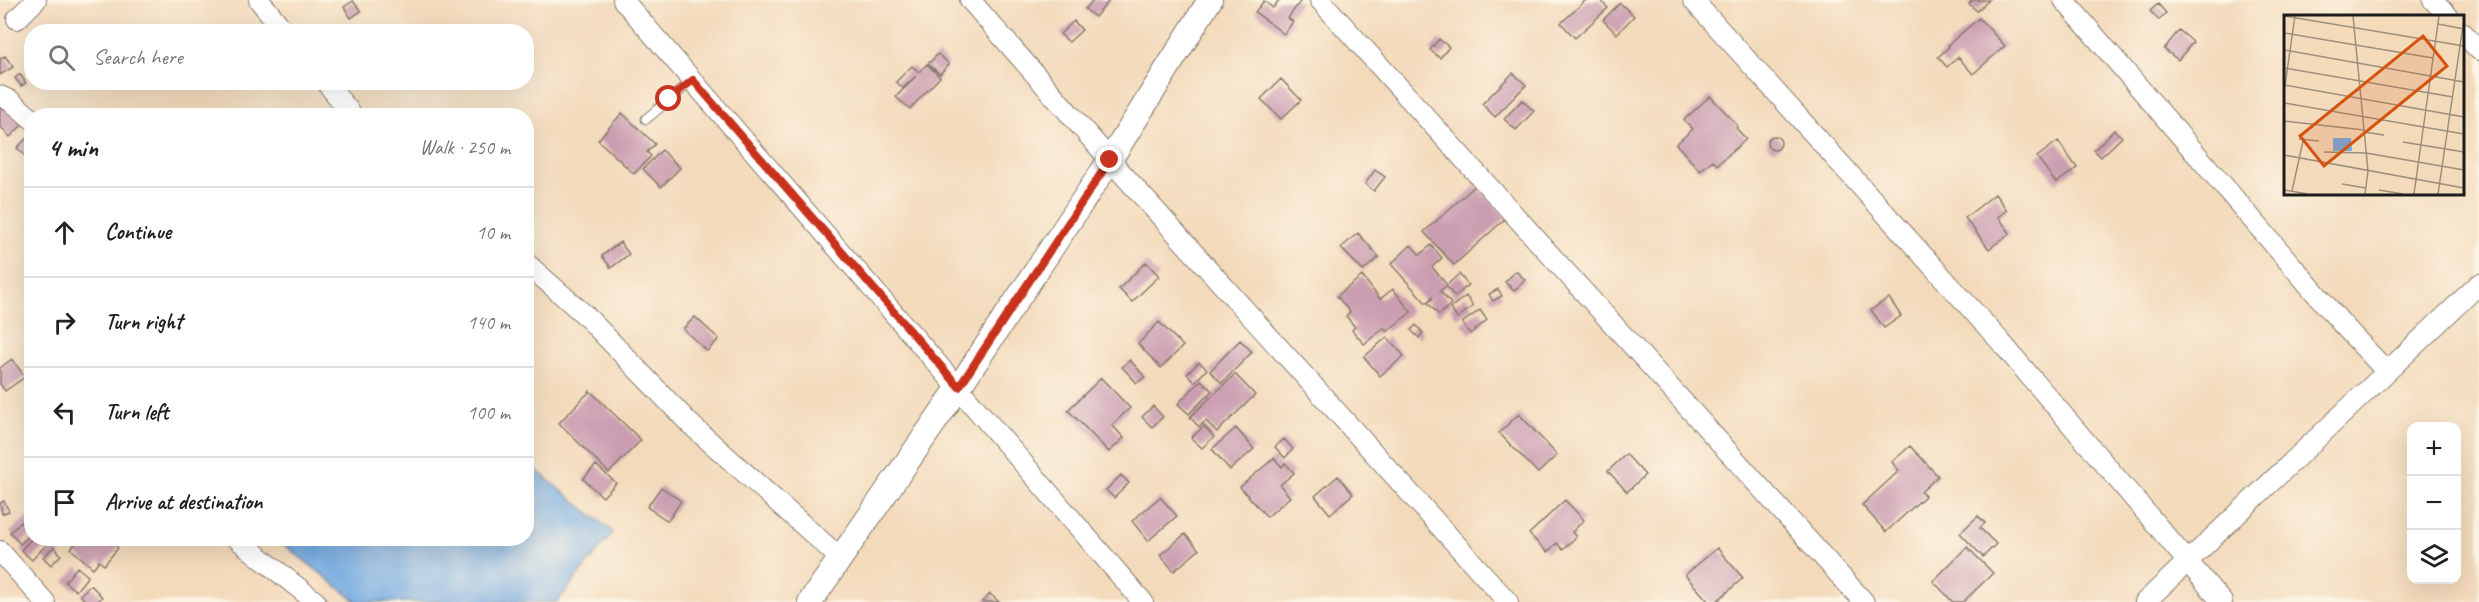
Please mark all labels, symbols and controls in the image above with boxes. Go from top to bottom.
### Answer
inset map [2284,15,2464,195]
search box [24,24,534,90]
icon: search [45,41,78,74]
text: Search here [93,43,183,71]
route start [655,85,681,111]
text: 4 min [48,131,98,164]
text: Walk · 250 m [420,135,510,160]
route end [1096,146,1122,172]
icon: ahead [48,216,81,249]
text: Continue [105,218,171,246]
text: 10 m [476,220,510,245]
icon: right [48,306,81,339]
text: Turn right [105,308,182,336]
text: 140 m [467,310,510,335]
icon: left [48,396,81,429]
text: Turn left [105,398,169,426]
text: 100 m [467,400,510,425]
map controls [2407,422,2461,584]
button: + [2407,422,2461,476]
button: − [2407,476,2461,530]
icon: arrive [48,486,81,519]
text: Arrive at destination [105,488,262,516]
button: layers [2407,530,2461,584]

